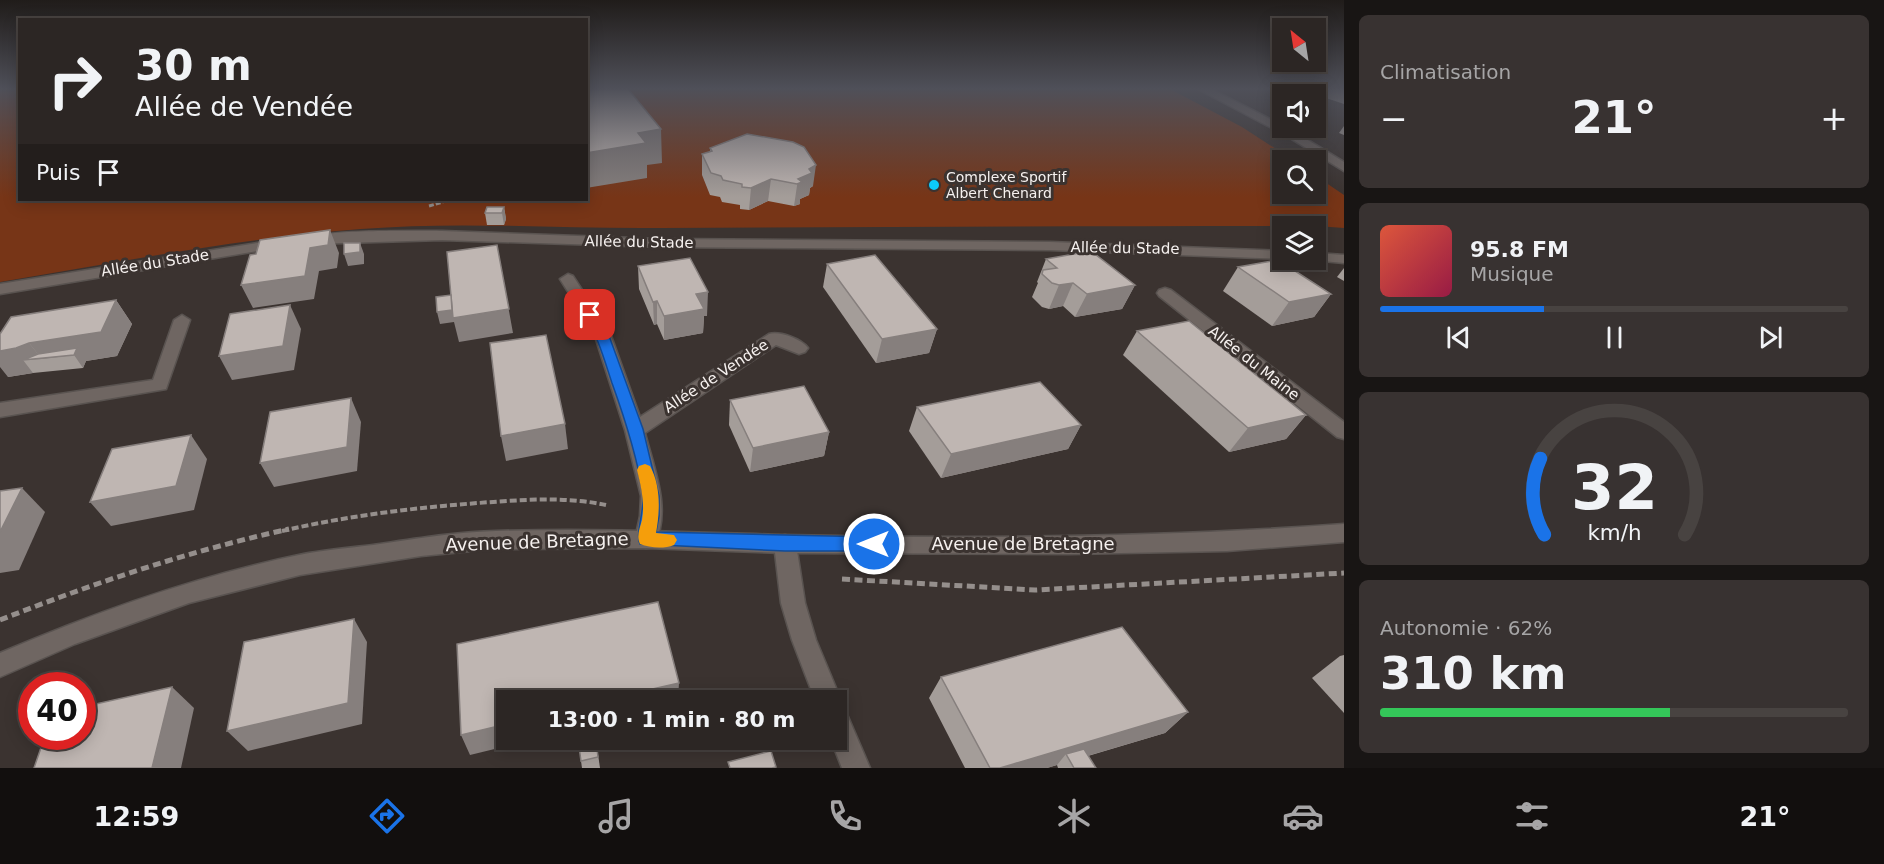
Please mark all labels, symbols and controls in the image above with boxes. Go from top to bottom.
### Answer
north arrow [1272,18,1326,72]
map controls [1272,18,1326,270]
text: 30 m [135,41,252,90]
icon: right [36,42,114,120]
text: Climatisation [1380,60,1511,84]
button: sound [1272,84,1326,138]
text: Allée de Vendée [135,91,353,122]
text: 21° [1571,91,1657,144]
text: − [1380,99,1408,138]
text: + [1820,99,1848,138]
button: search [1272,150,1326,204]
icon: arrive [92,156,125,189]
text: Puis [36,160,80,185]
place label: Complexe Sportif Albert Chenard [946,169,1068,201]
marker: Complexe Sportif Albert Chenard [927,178,941,192]
button: layers [1272,216,1326,270]
street label: Allée du Stade [584,232,694,252]
text: 95.8 FM [1470,237,1569,262]
street label: Allée du Stade [1070,238,1180,258]
street label: Allée du Stade [100,246,210,280]
text: Musique [1470,262,1554,286]
pin [564,289,615,340]
icon: arrive [573,298,606,331]
icon: previous [1442,321,1475,354]
icon: pause [1598,321,1631,354]
icon: next [1754,321,1787,354]
street label: Allée du Maine [1205,322,1303,404]
street label: Allée de Vendée [660,335,772,417]
text: 32 [1571,451,1657,524]
position arrow [842,512,906,576]
text: km/h [1587,521,1641,546]
street label: Avenue de Bretagne [445,528,629,555]
street label: Avenue de Bretagne [931,533,1115,554]
text: Autonomie · 62% [1380,616,1552,640]
text: 310 km [1380,647,1566,700]
speed limit sign: 40 [18,672,96,750]
text: 13:00 · 1 min · 80 m [548,707,795,732]
icon: directions [366,795,408,837]
icon: music [595,795,637,837]
icon: phone [824,795,866,837]
icon: climate [1053,795,1095,837]
icon: car [1282,795,1324,837]
icon: filters [1511,795,1553,837]
text: 12:59 [93,801,179,832]
text: 21° [1739,801,1790,832]

